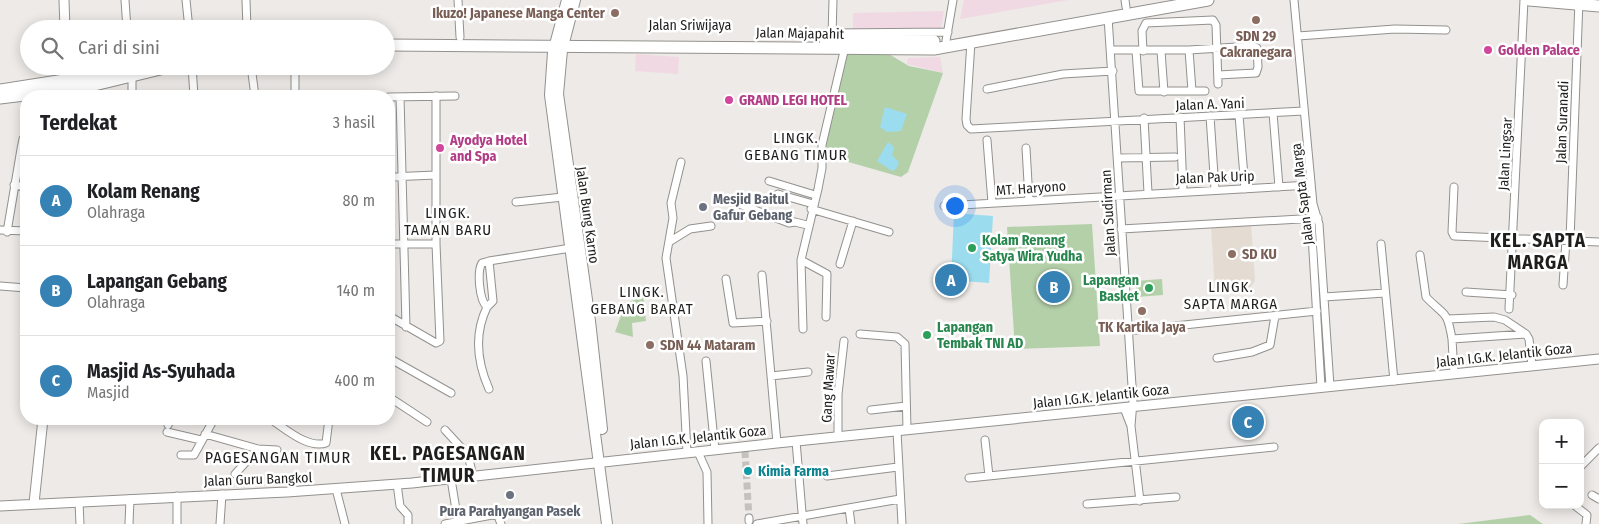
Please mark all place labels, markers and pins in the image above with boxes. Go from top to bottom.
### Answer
place label: Ikuzo! Japanese Manga Center [432,5,606,22]
marker: Ikuzo! Japanese Manga Center [609,7,621,19]
marker: SDN 29 Cakranegara [1250,14,1262,26]
place label: SDN 29 Cakranegara [1220,28,1292,61]
place label: Golden Palace [1498,42,1580,59]
marker: Golden Palace [1482,44,1494,56]
place label: GRAND LEGI HOTEL [739,92,847,109]
marker: GRAND LEGI HOTEL [723,94,735,106]
place label: Ayodya Hotel and Spa [449,132,527,165]
marker: Ayodya Hotel and Spa [434,142,446,154]
place label: Mesjid Baitul Gafur Gebang [713,191,792,224]
marker: Mesjid Baitul Gafur Gebang [697,201,709,213]
place label: Kolam Renang Satya Wira Yudha [982,232,1082,265]
marker: Kolam Renang Satya Wira Yudha [966,242,978,254]
place label: SD KU [1242,246,1277,263]
marker: SD KU [1226,248,1238,260]
pin: A [935,261,967,299]
pin: B [1038,268,1070,306]
place label: Lapangan Basket [1083,272,1140,305]
marker: Lapangan Basket [1143,282,1155,294]
marker: TK Kartika Jaya [1136,305,1148,317]
place label: Lapangan Tembak TNI AD [937,319,1023,352]
place label: TK Kartika Jaya [1098,319,1186,336]
marker: Lapangan Tembak TNI AD [921,329,933,341]
place label: SDN 44 Mataram [660,337,756,354]
marker: SDN 44 Mataram [644,339,656,351]
pin: C [1232,403,1264,441]
place label: Kimia Farma [758,463,829,480]
marker: Kimia Farma [742,465,754,477]
marker: Pura Parahyangan Pasek [504,489,516,501]
place label: Pura Parahyangan Pasek [440,503,581,520]

